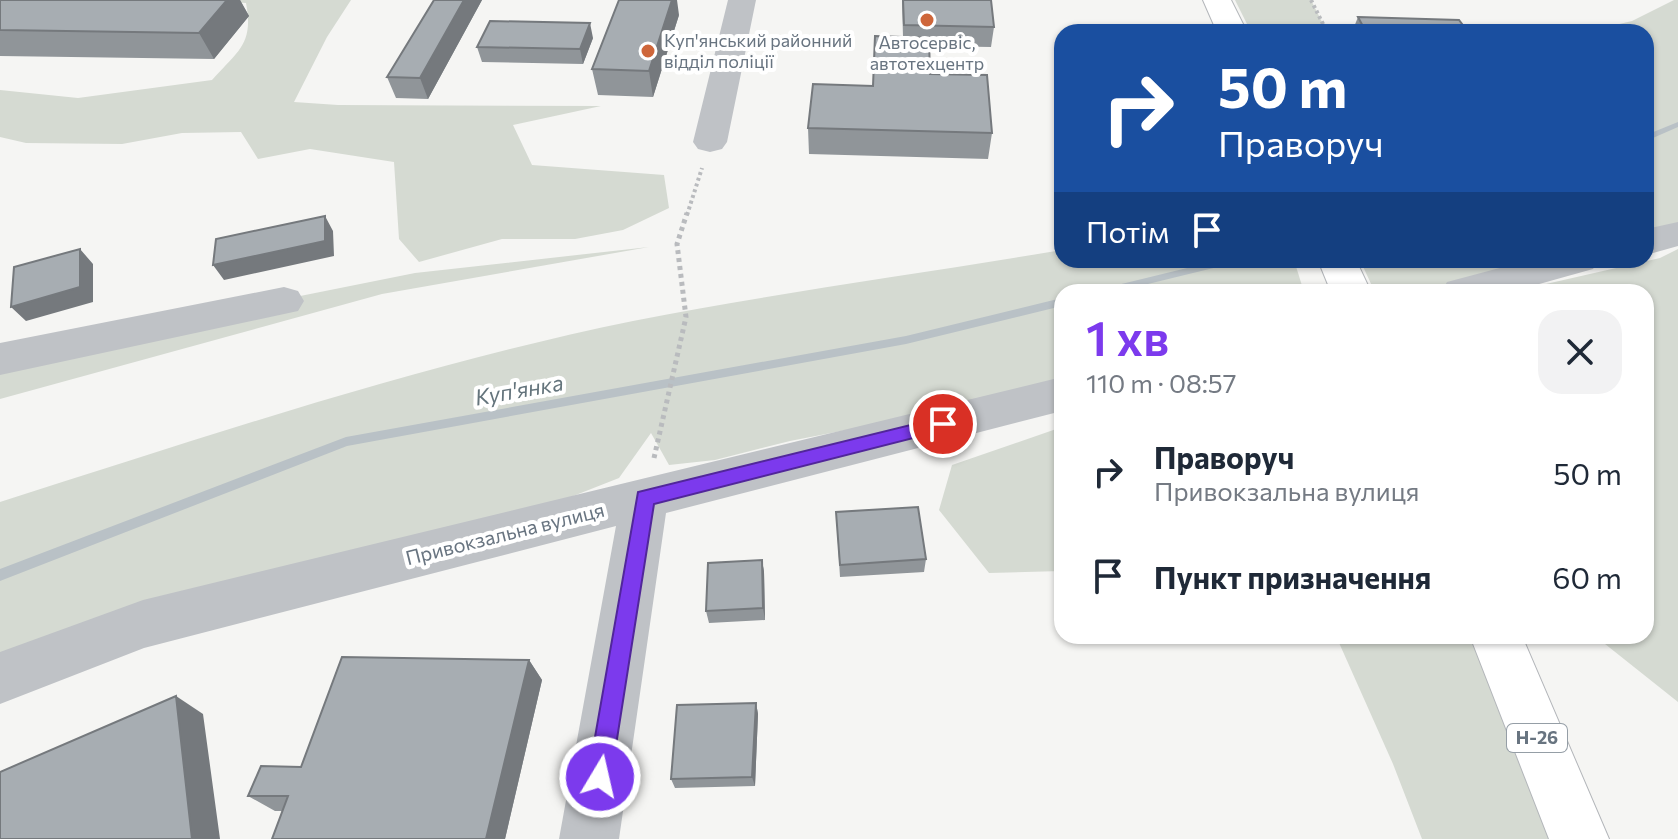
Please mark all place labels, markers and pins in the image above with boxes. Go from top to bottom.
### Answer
marker: Автосервіс, автотехцентр [918,11,936,29]
place label: Куп'янський районний відділ поліції [664,29,852,72]
place label: Автосервіс, автотехцентр [870,31,984,74]
marker: Куп'янський районний відділ поліції [639,42,657,60]
pin [909,390,977,458]

